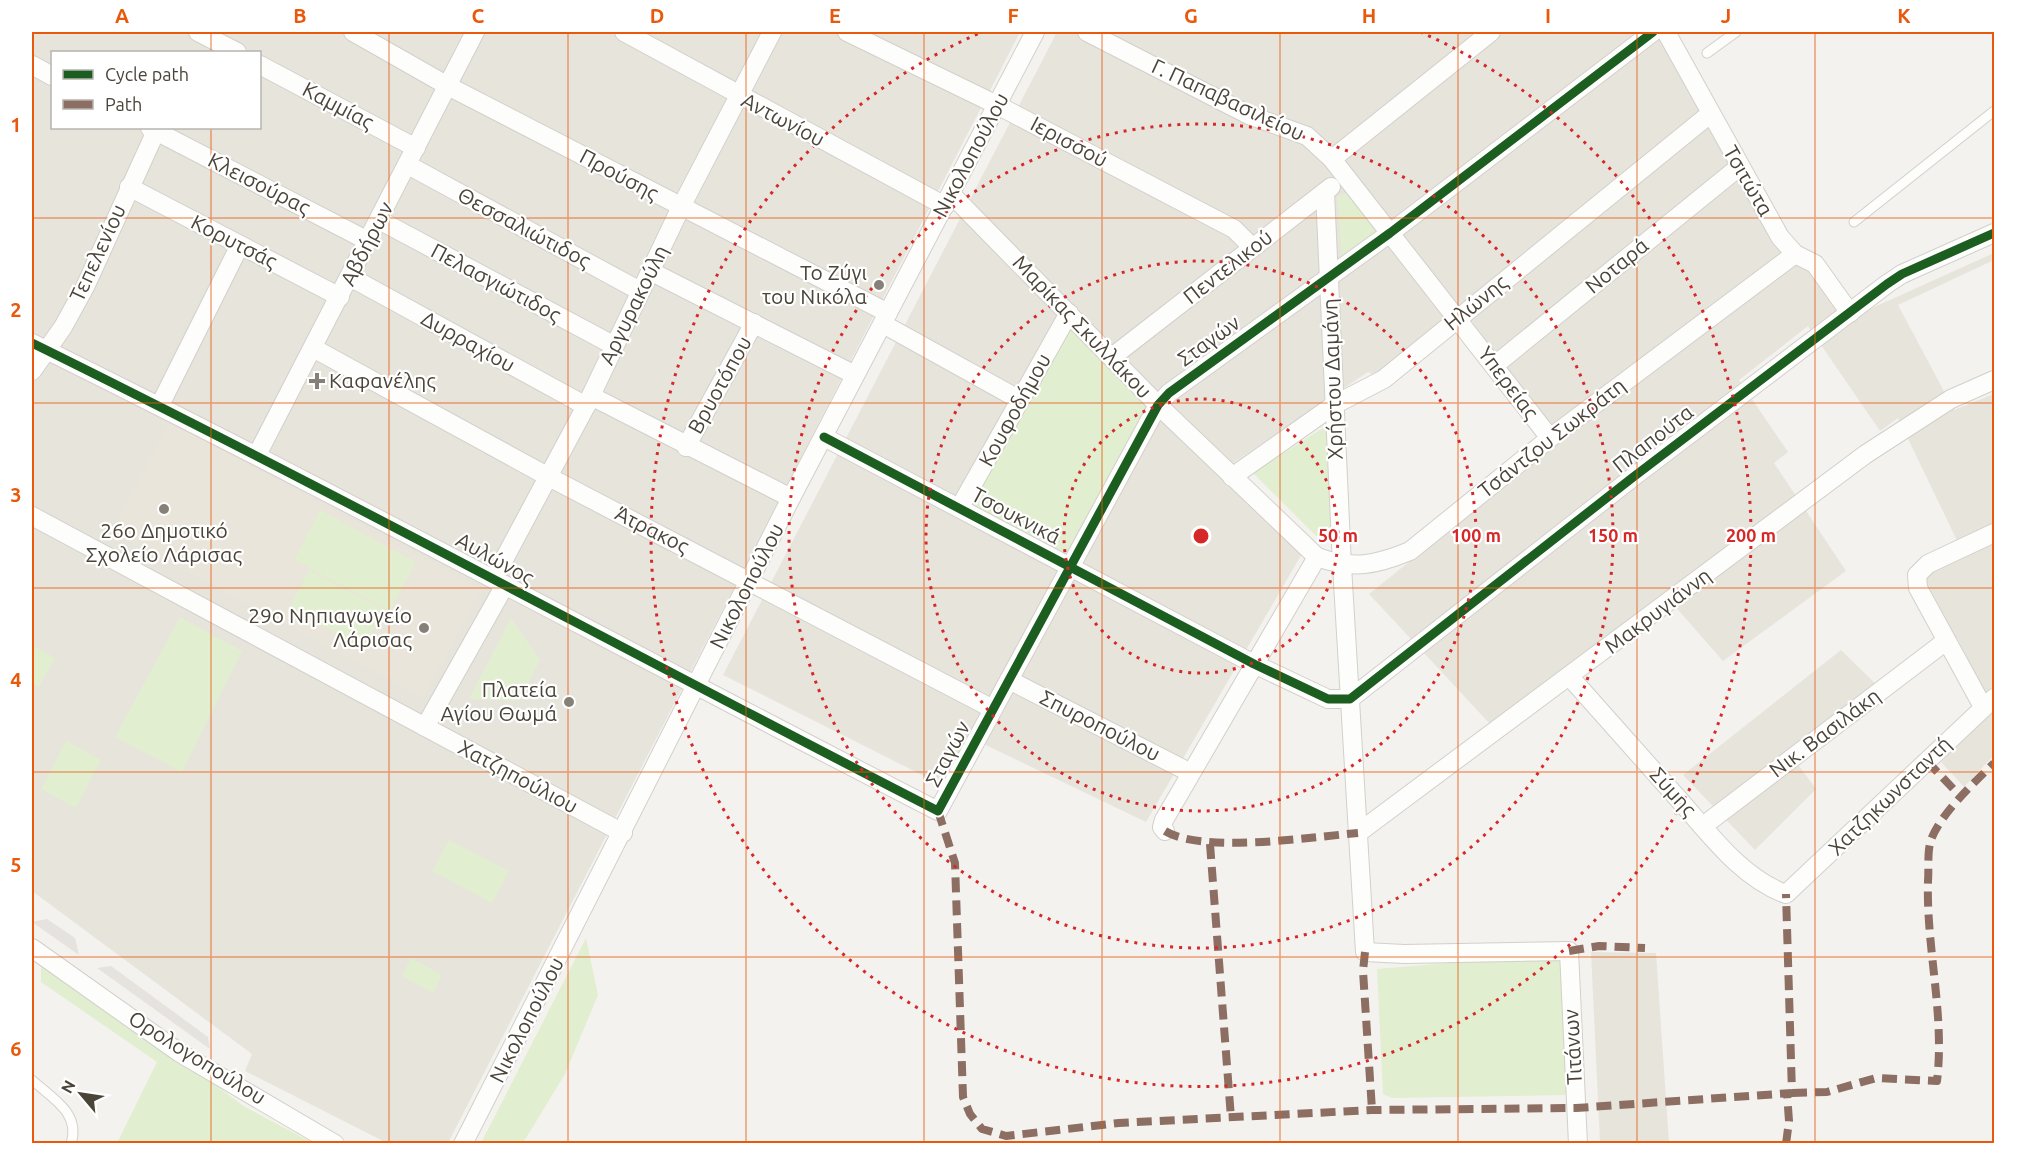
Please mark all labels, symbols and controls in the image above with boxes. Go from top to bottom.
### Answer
text: A [115,4,129,27]
text: B [293,4,307,27]
text: C [472,4,485,27]
text: D [650,4,664,27]
text: E [829,4,841,27]
text: F [1007,4,1019,27]
text: G [1184,4,1198,27]
text: H [1362,4,1376,27]
text: I [1545,4,1551,27]
text: J [1721,4,1731,27]
text: K [1897,4,1911,27]
legend [51,51,261,129]
street label: Γ. Παπαβασιλείου [1148,53,1308,145]
text: Cycle path [105,64,189,84]
street label: Καμμίας [299,76,378,134]
street label: Αντωνίου [738,87,829,151]
street label: Νικολοπούλου [927,88,1013,221]
text: Path [105,94,142,114]
street label: Ιερισσού [1027,111,1112,171]
text: 1 [10,113,22,136]
street label: Τσιτώτα [1719,141,1779,220]
street label: Προύσης [576,143,663,205]
street label: Κλεισούρας [204,147,315,219]
street label: Θεσσαλιώτιδος [454,182,596,273]
street label: Αβδήρων [335,198,397,289]
street label: Τεπελενίου [64,200,130,305]
street label: Κορυτσάς [187,209,282,273]
street label: Πεντελικού [1178,224,1277,308]
street label: Νοταρά [1580,232,1653,298]
street label: Πελασγιώτιδος [427,238,566,327]
street label: Αργυρακούλη [594,241,672,368]
street label: Μαρίκας Σκυλλάκου [1008,250,1157,403]
place label: Το Ζύγι του Νικόλα [762,260,867,308]
street label: Ηλώνης [1439,269,1512,335]
marker: Το Ζύγι του Νικόλα [872,278,886,292]
text: 2 [10,298,22,321]
street label: Χρήστου Δαμάνη [1317,298,1347,460]
street label: Δυρραχίου [418,306,519,377]
street label: Σταγών [1173,310,1244,371]
street label: Βρυοτόπου [683,332,756,437]
street label: Υπερείας [1474,341,1544,424]
street label: Κουφοδήμου [973,349,1055,470]
place label: Καφανέλης [329,368,436,392]
street label: Τσάντζου Σωκράτη [1473,372,1630,502]
marker: Καφανέλης [310,374,324,388]
street label: Πλαπούτα [1607,399,1698,477]
street label: Τσουκνικά [968,482,1065,549]
text: 3 [10,483,22,506]
street label: Άτρακος [612,500,694,558]
marker: 26ο Δημοτικό Σχολείο Λάρισας [157,502,171,516]
place label: 26ο Δημοτικό Σχολείο Λάρισας [86,518,243,566]
street label: Νικολοπούλου [704,519,788,652]
text: 50 m [1318,525,1358,545]
text: 100 m [1451,525,1501,545]
text: 150 m [1588,525,1638,545]
text: 200 m [1726,525,1776,545]
centre of rings [1191,526,1211,546]
street label: Αυλώνος [452,527,539,590]
street label: Μακρυγιάννη [1600,562,1715,658]
place label: 29ο Νηπιαγωγείο Λάρισας [248,603,412,651]
marker: 29ο Νηπιαγωγείο Λάρισας [417,621,431,635]
text: 4 [10,668,22,691]
place label: Πλατεία Αγίου Θωμά [440,677,557,725]
street label: Νικ. Βασιλάκη [1764,683,1884,782]
street label: Σπυροπούλου [1036,685,1164,766]
marker: Πλατεία Αγίου Θωμά [562,695,576,709]
street label: Σταγών [920,717,974,790]
street label: Χατζηκωνσταντή [1823,731,1955,860]
street label: Χατζηπούλιου [455,735,582,818]
street label: Σύμης [1646,762,1702,821]
text: 5 [10,853,22,876]
street label: Νικολοπούλου [484,953,568,1086]
street label: Ορολογοπούλου [125,1005,270,1109]
street label: Τιτάνων [1558,1009,1586,1085]
text: 6 [10,1037,22,1060]
north arrow [51,1064,111,1124]
text: N [57,1077,79,1096]

